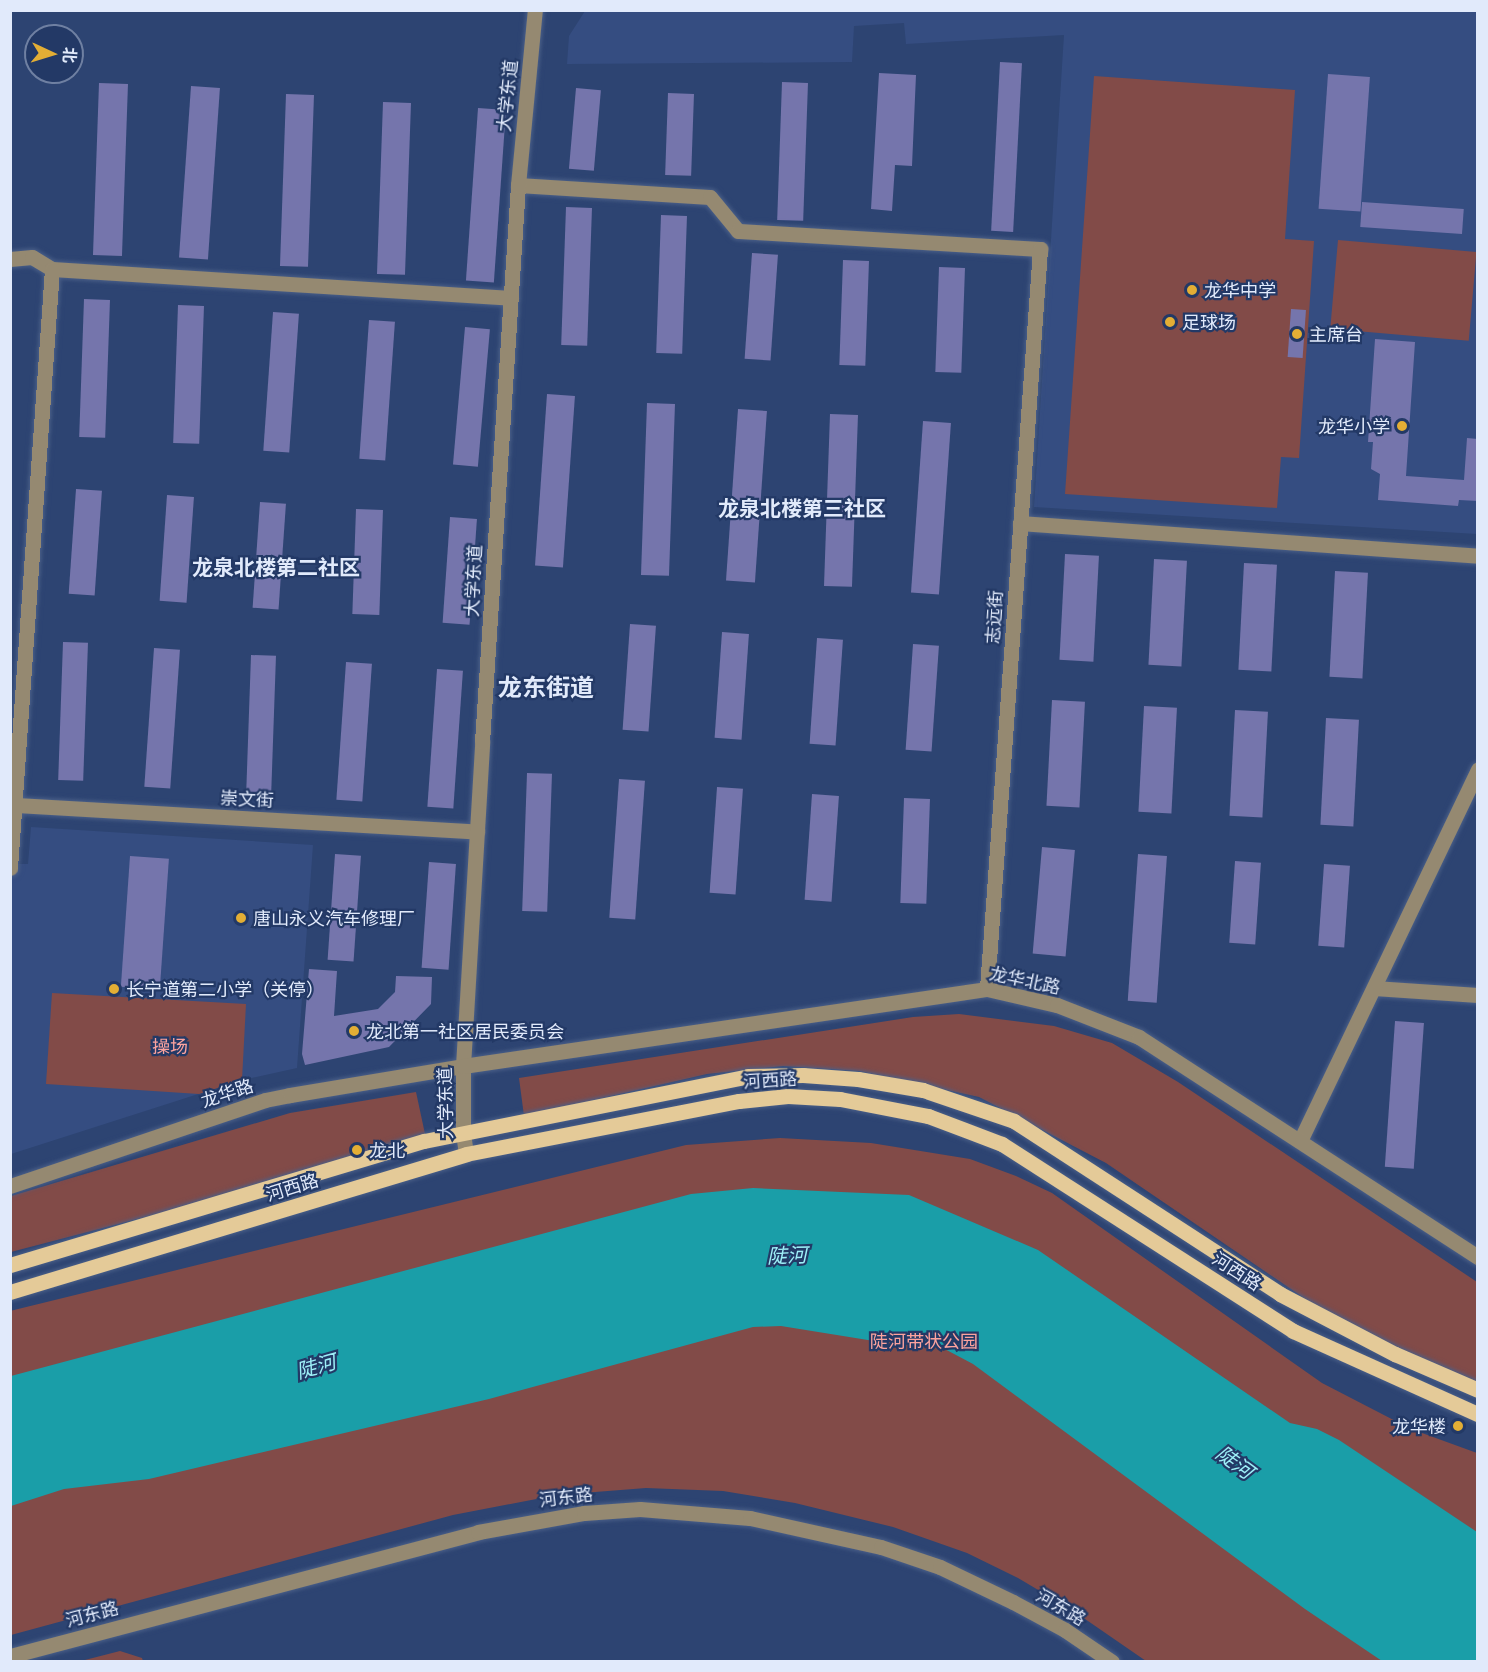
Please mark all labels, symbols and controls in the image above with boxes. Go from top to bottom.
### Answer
north arrow [24,24,84,84]
text: 北 [60,46,80,64]
street label: 大学东道 [492,59,522,133]
place label: 龙华中学 [1204,279,1276,301]
marker: 龙华中学 [1185,283,1199,297]
place label: 足球场 [1182,311,1236,333]
marker: 足球场 [1163,315,1177,329]
place label: 主席台 [1309,323,1363,345]
marker: 主席台 [1290,327,1304,341]
place label: 龙华小学 [1318,415,1390,437]
marker: 龙华小学 [1395,419,1409,433]
district label: 龙泉北楼第三社区 [718,495,886,521]
street label: 大学东道 [460,544,486,618]
district label: 龙泉北楼第二社区 [192,554,360,580]
street label: 志远街 [981,589,1007,645]
district label: 龙东街道 [498,673,594,701]
street label: 崇文街 [219,787,275,811]
place label: 唐山永义汽车修理厂 [253,907,415,929]
marker: 唐山永义汽车修理厂 [234,911,248,925]
street label: 龙华北路 [988,962,1062,998]
place label: 长宁道第二小学（关停） [126,978,324,1000]
marker: 长宁道第二小学（关停） [107,982,121,996]
place label: 龙北第一社区居民委员会 [366,1020,564,1042]
marker: 龙北第一社区居民委员会 [347,1024,361,1038]
park label: 操场 [152,1035,188,1057]
street label: 大学东道 [434,1067,456,1139]
street label: 河西路 [742,1067,798,1093]
street label: 龙华路 [198,1074,256,1112]
place label: 龙北 [369,1139,405,1161]
marker: 龙北 [350,1143,364,1157]
street label: 河西路 [263,1169,321,1205]
water label: 陡河 [767,1242,807,1268]
street label: 河西路 [1208,1247,1266,1295]
park label: 陡河带状公园 [870,1330,978,1352]
water label: 陡河 [293,1349,339,1383]
place label: 龙华楼 [1392,1415,1446,1437]
marker: 龙华楼 [1451,1419,1465,1433]
water label: 陡河 [1212,1441,1258,1483]
street label: 河东路 [538,1483,594,1511]
street label: 河东路 [1032,1584,1090,1630]
street label: 河东路 [63,1597,121,1631]

